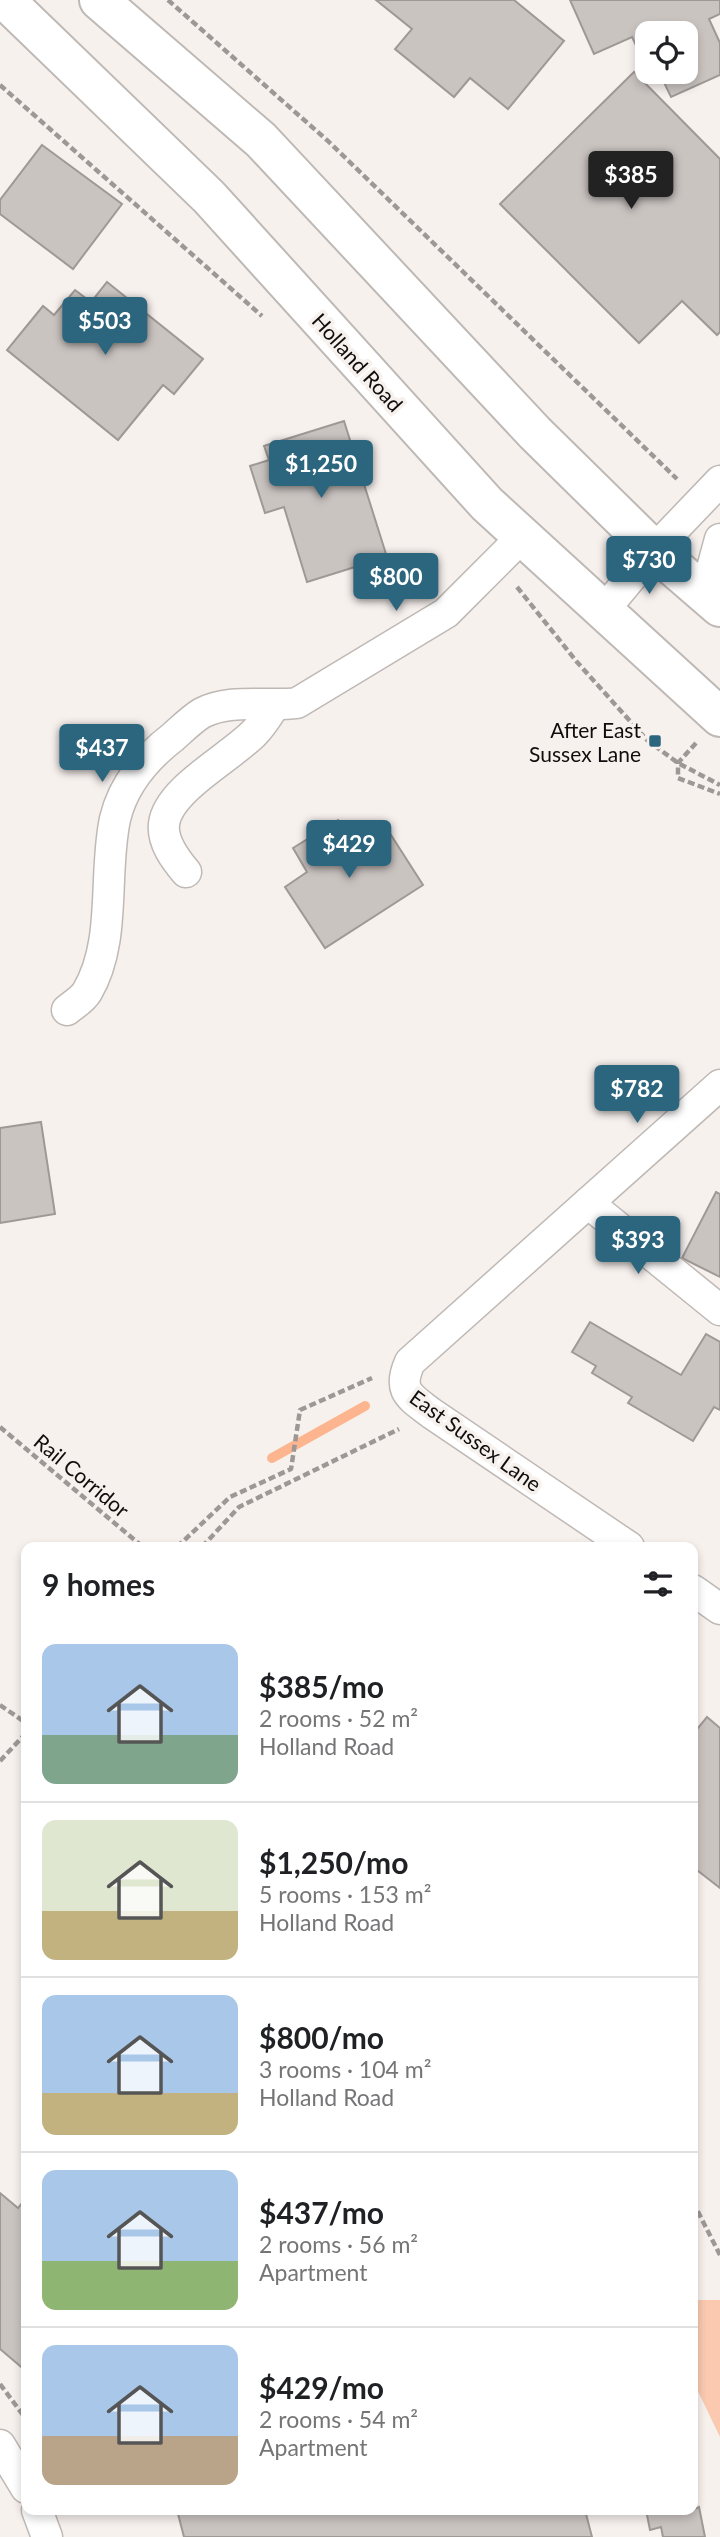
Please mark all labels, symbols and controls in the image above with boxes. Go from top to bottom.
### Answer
map controls [635,21,698,84]
button: locate [635,21,698,84]
pin: $385 [590,152,672,211]
text: $385 [604,160,658,188]
pin: $503 [64,298,146,357]
text: $503 [78,306,132,334]
street label: Holland Road [307,308,409,416]
pin: $1,250 [264,440,378,500]
text: $1,250 [285,449,357,477]
pin: $730 [608,536,690,596]
text: $730 [622,545,676,573]
pin: $800 [355,554,437,613]
text: $800 [369,562,423,590]
place label: After East Sussex Lane [529,717,641,766]
pin: $437 [61,724,143,784]
text: $437 [75,733,129,761]
marker: After East Sussex Lane [647,733,663,749]
pin: $429 [308,820,390,880]
text: $429 [322,829,376,857]
pin: $782 [596,1066,678,1125]
text: $782 [610,1074,664,1102]
pin: $393 [597,1216,679,1276]
text: $393 [611,1225,665,1253]
street label: East Sussex Lane [405,1384,547,1496]
street label: Rail Corridor [29,1428,135,1522]
icon: filters [639,1565,677,1603]
text: 9 homes [42,1566,155,1602]
text: $385/mo [259,1668,384,1704]
icon: home [98,1672,182,1756]
text: 2 rooms · 52 m² [259,1704,418,1732]
text: Holland Road [259,1732,394,1760]
text: $1,250/mo [259,1844,408,1880]
icon: home [98,1848,182,1932]
text: 5 rooms · 153 m² [259,1880,431,1908]
text: Holland Road [259,1908,394,1936]
text: $800/mo [259,2019,384,2055]
icon: home [98,2023,182,2107]
text: 3 rooms · 104 m² [259,2055,431,2083]
text: Holland Road [259,2083,394,2111]
text: $437/mo [259,2194,384,2230]
icon: home [98,2198,182,2282]
text: 2 rooms · 56 m² [259,2230,418,2258]
text: Apartment [259,2258,367,2286]
text: $429/mo [259,2369,384,2405]
icon: home [98,2373,182,2457]
text: 2 rooms · 54 m² [259,2405,418,2433]
text: Apartment [259,2433,367,2461]

